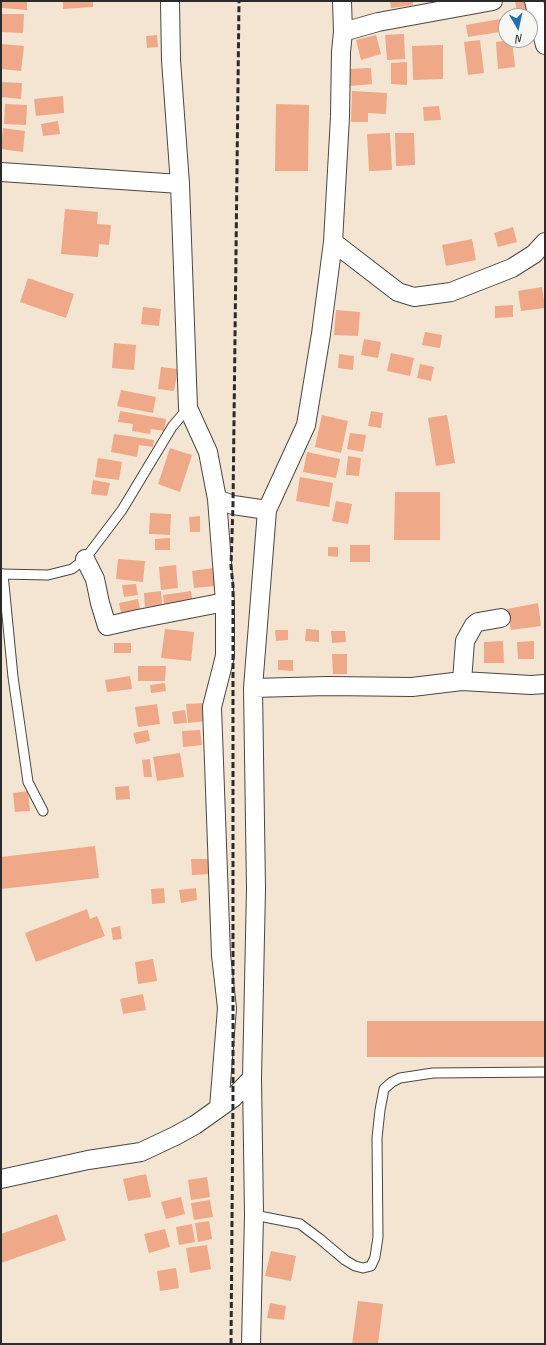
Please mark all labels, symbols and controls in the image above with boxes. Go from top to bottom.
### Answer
north arrow [498,8,538,48]
text: N [515,31,524,46]

